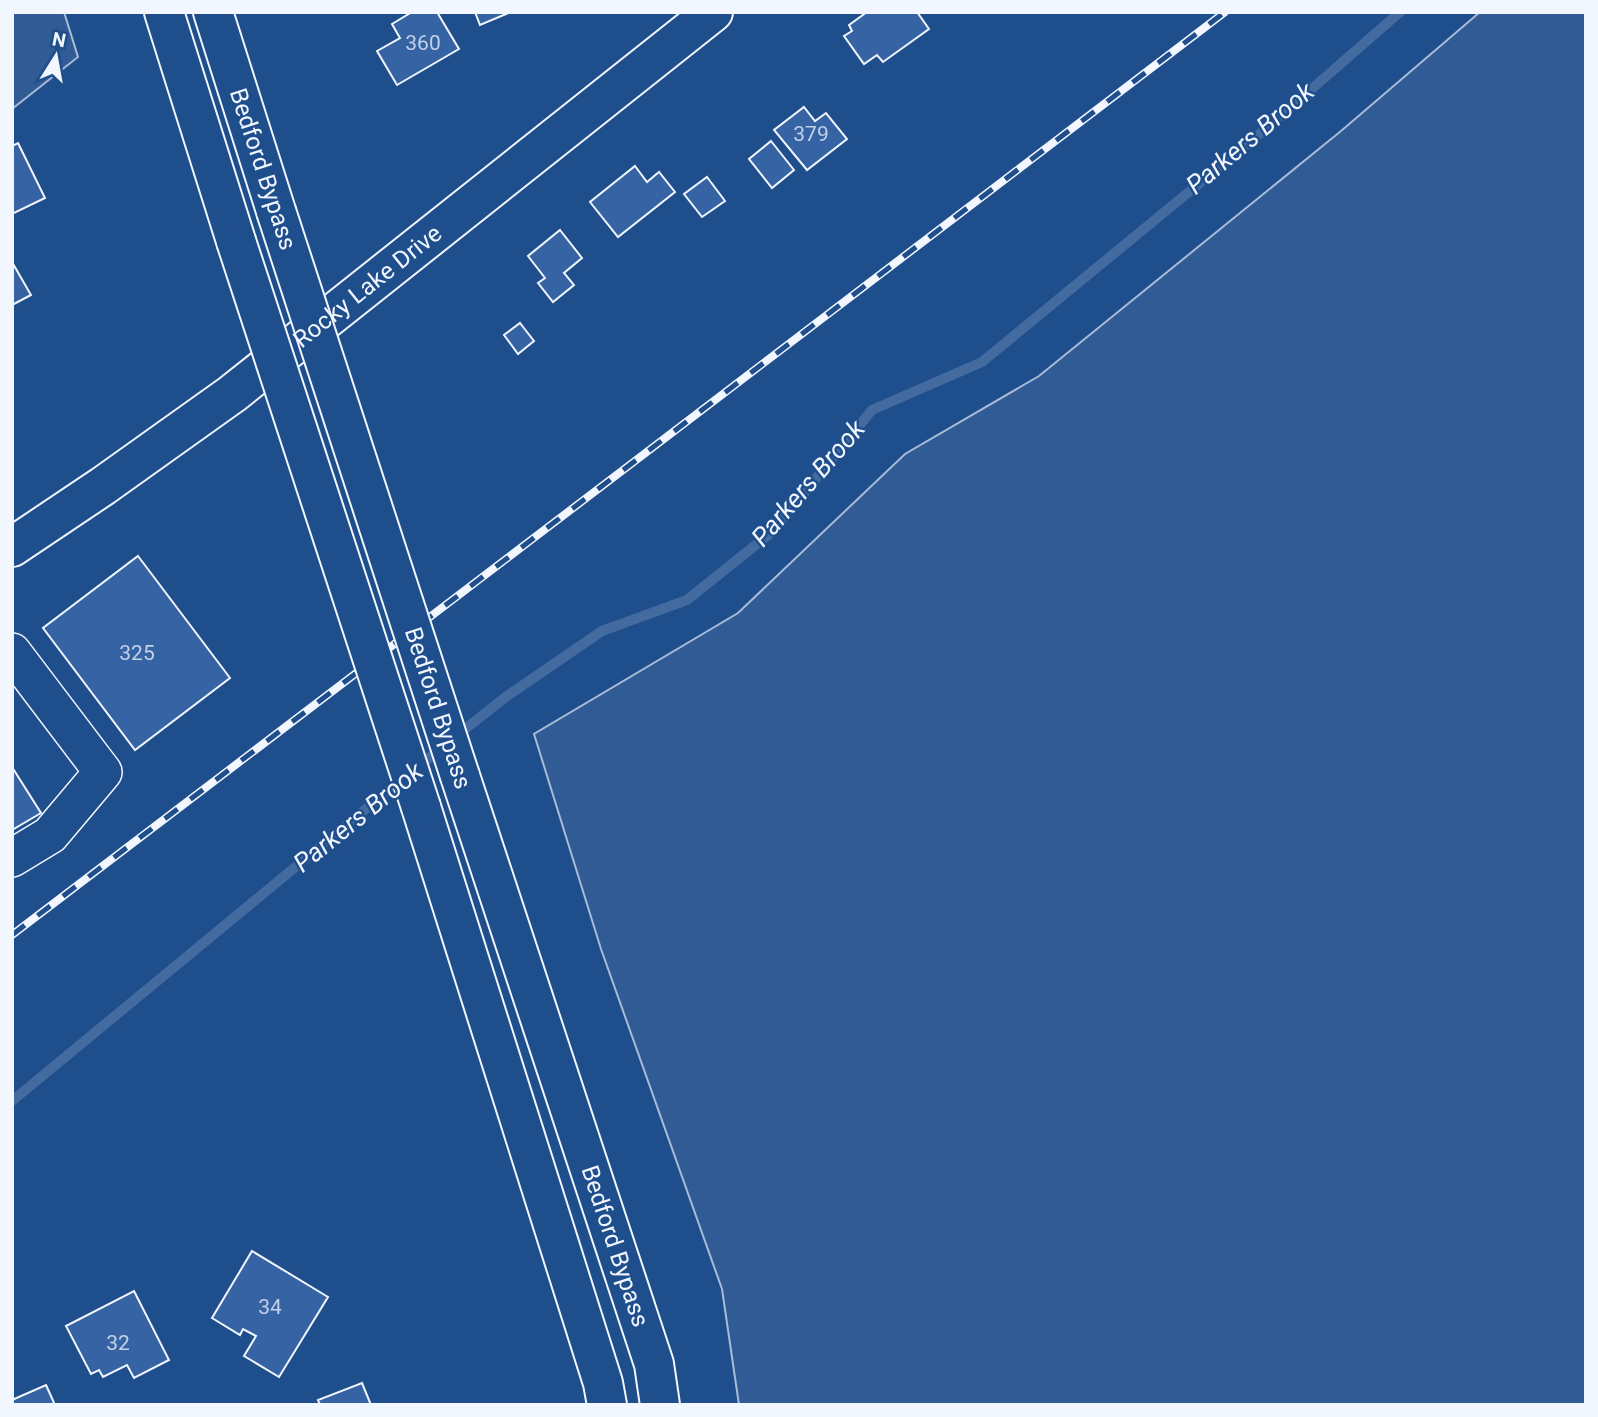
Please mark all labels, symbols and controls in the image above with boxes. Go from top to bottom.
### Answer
north arrow [21,21,91,91]
text: N [50,27,68,52]
house number: 360 [405,31,441,55]
water label: Parkers Brook [1180,75,1321,200]
street label: Bedford Bypass [224,85,302,253]
house number: 379 [793,122,829,146]
street label: Rocky Lake Drive [288,219,447,354]
water label: Parkers Brook [745,413,872,552]
street label: Bedford Bypass [399,624,477,792]
house number: 325 [119,641,155,665]
water label: Parkers Brook [287,755,430,878]
street label: Bedford Bypass [575,1162,655,1330]
house number: 34 [258,1295,282,1319]
house number: 32 [106,1331,130,1355]

